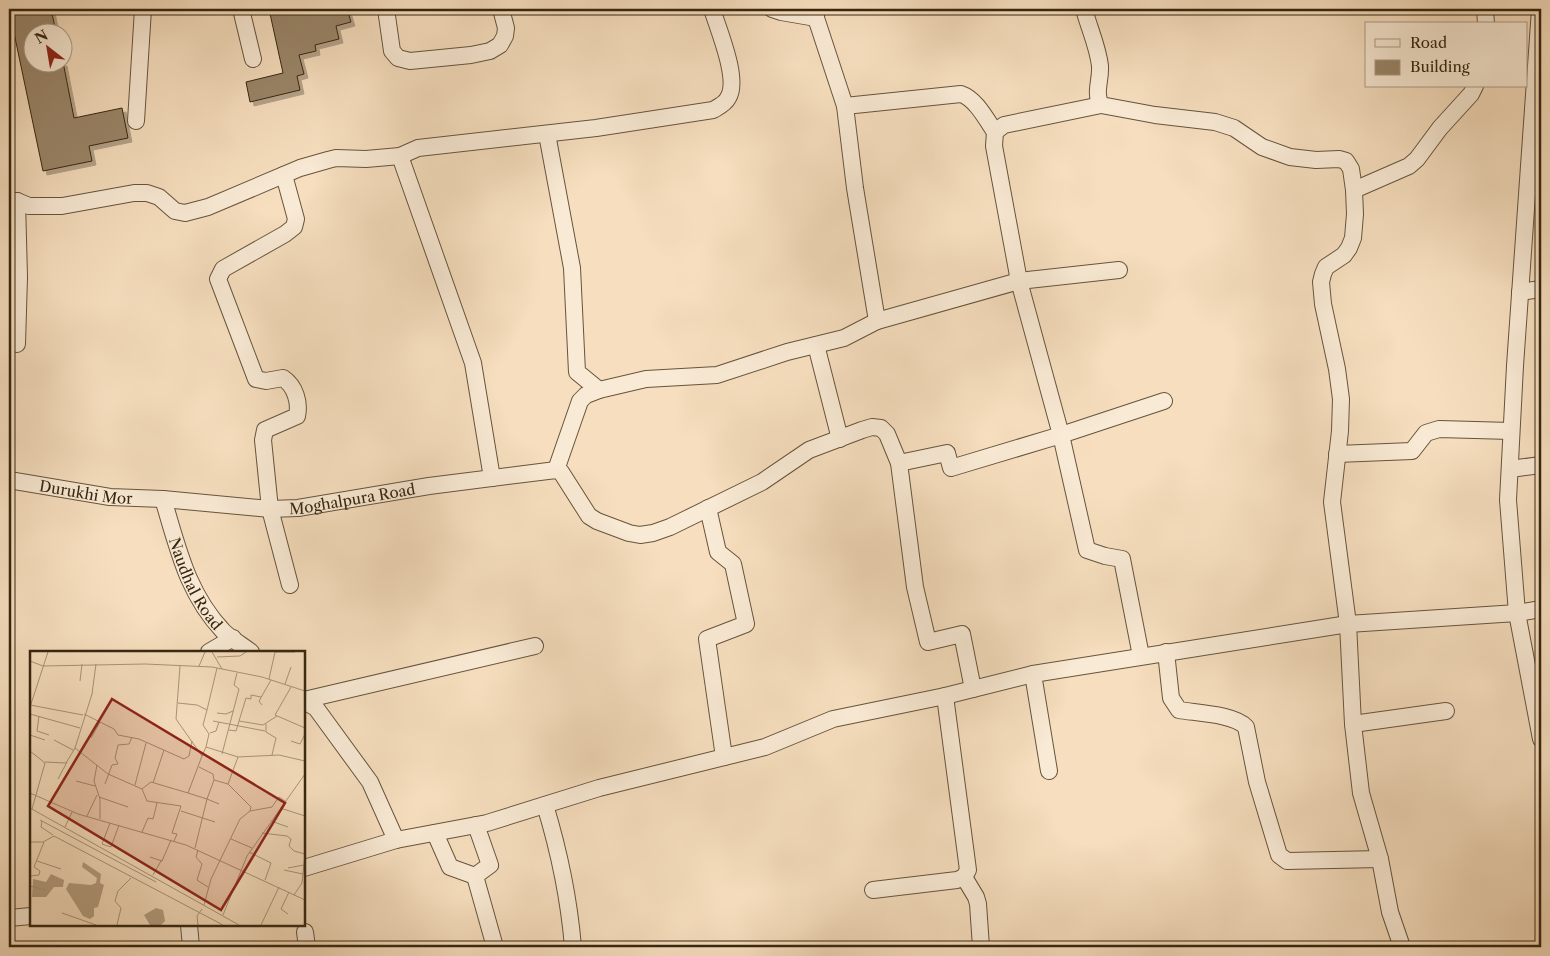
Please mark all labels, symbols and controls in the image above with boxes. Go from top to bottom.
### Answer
north arrow [22,22,72,72]
legend [1365,22,1528,88]
text: N [31,26,51,48]
text: Road [1410,33,1447,52]
text: Building [1410,57,1470,76]
street label: Durukhi Mor [38,476,134,508]
street label: Moghalpura Road [289,479,417,518]
street label: Naudhal Road [165,535,227,633]
inset map [30,651,305,926]

